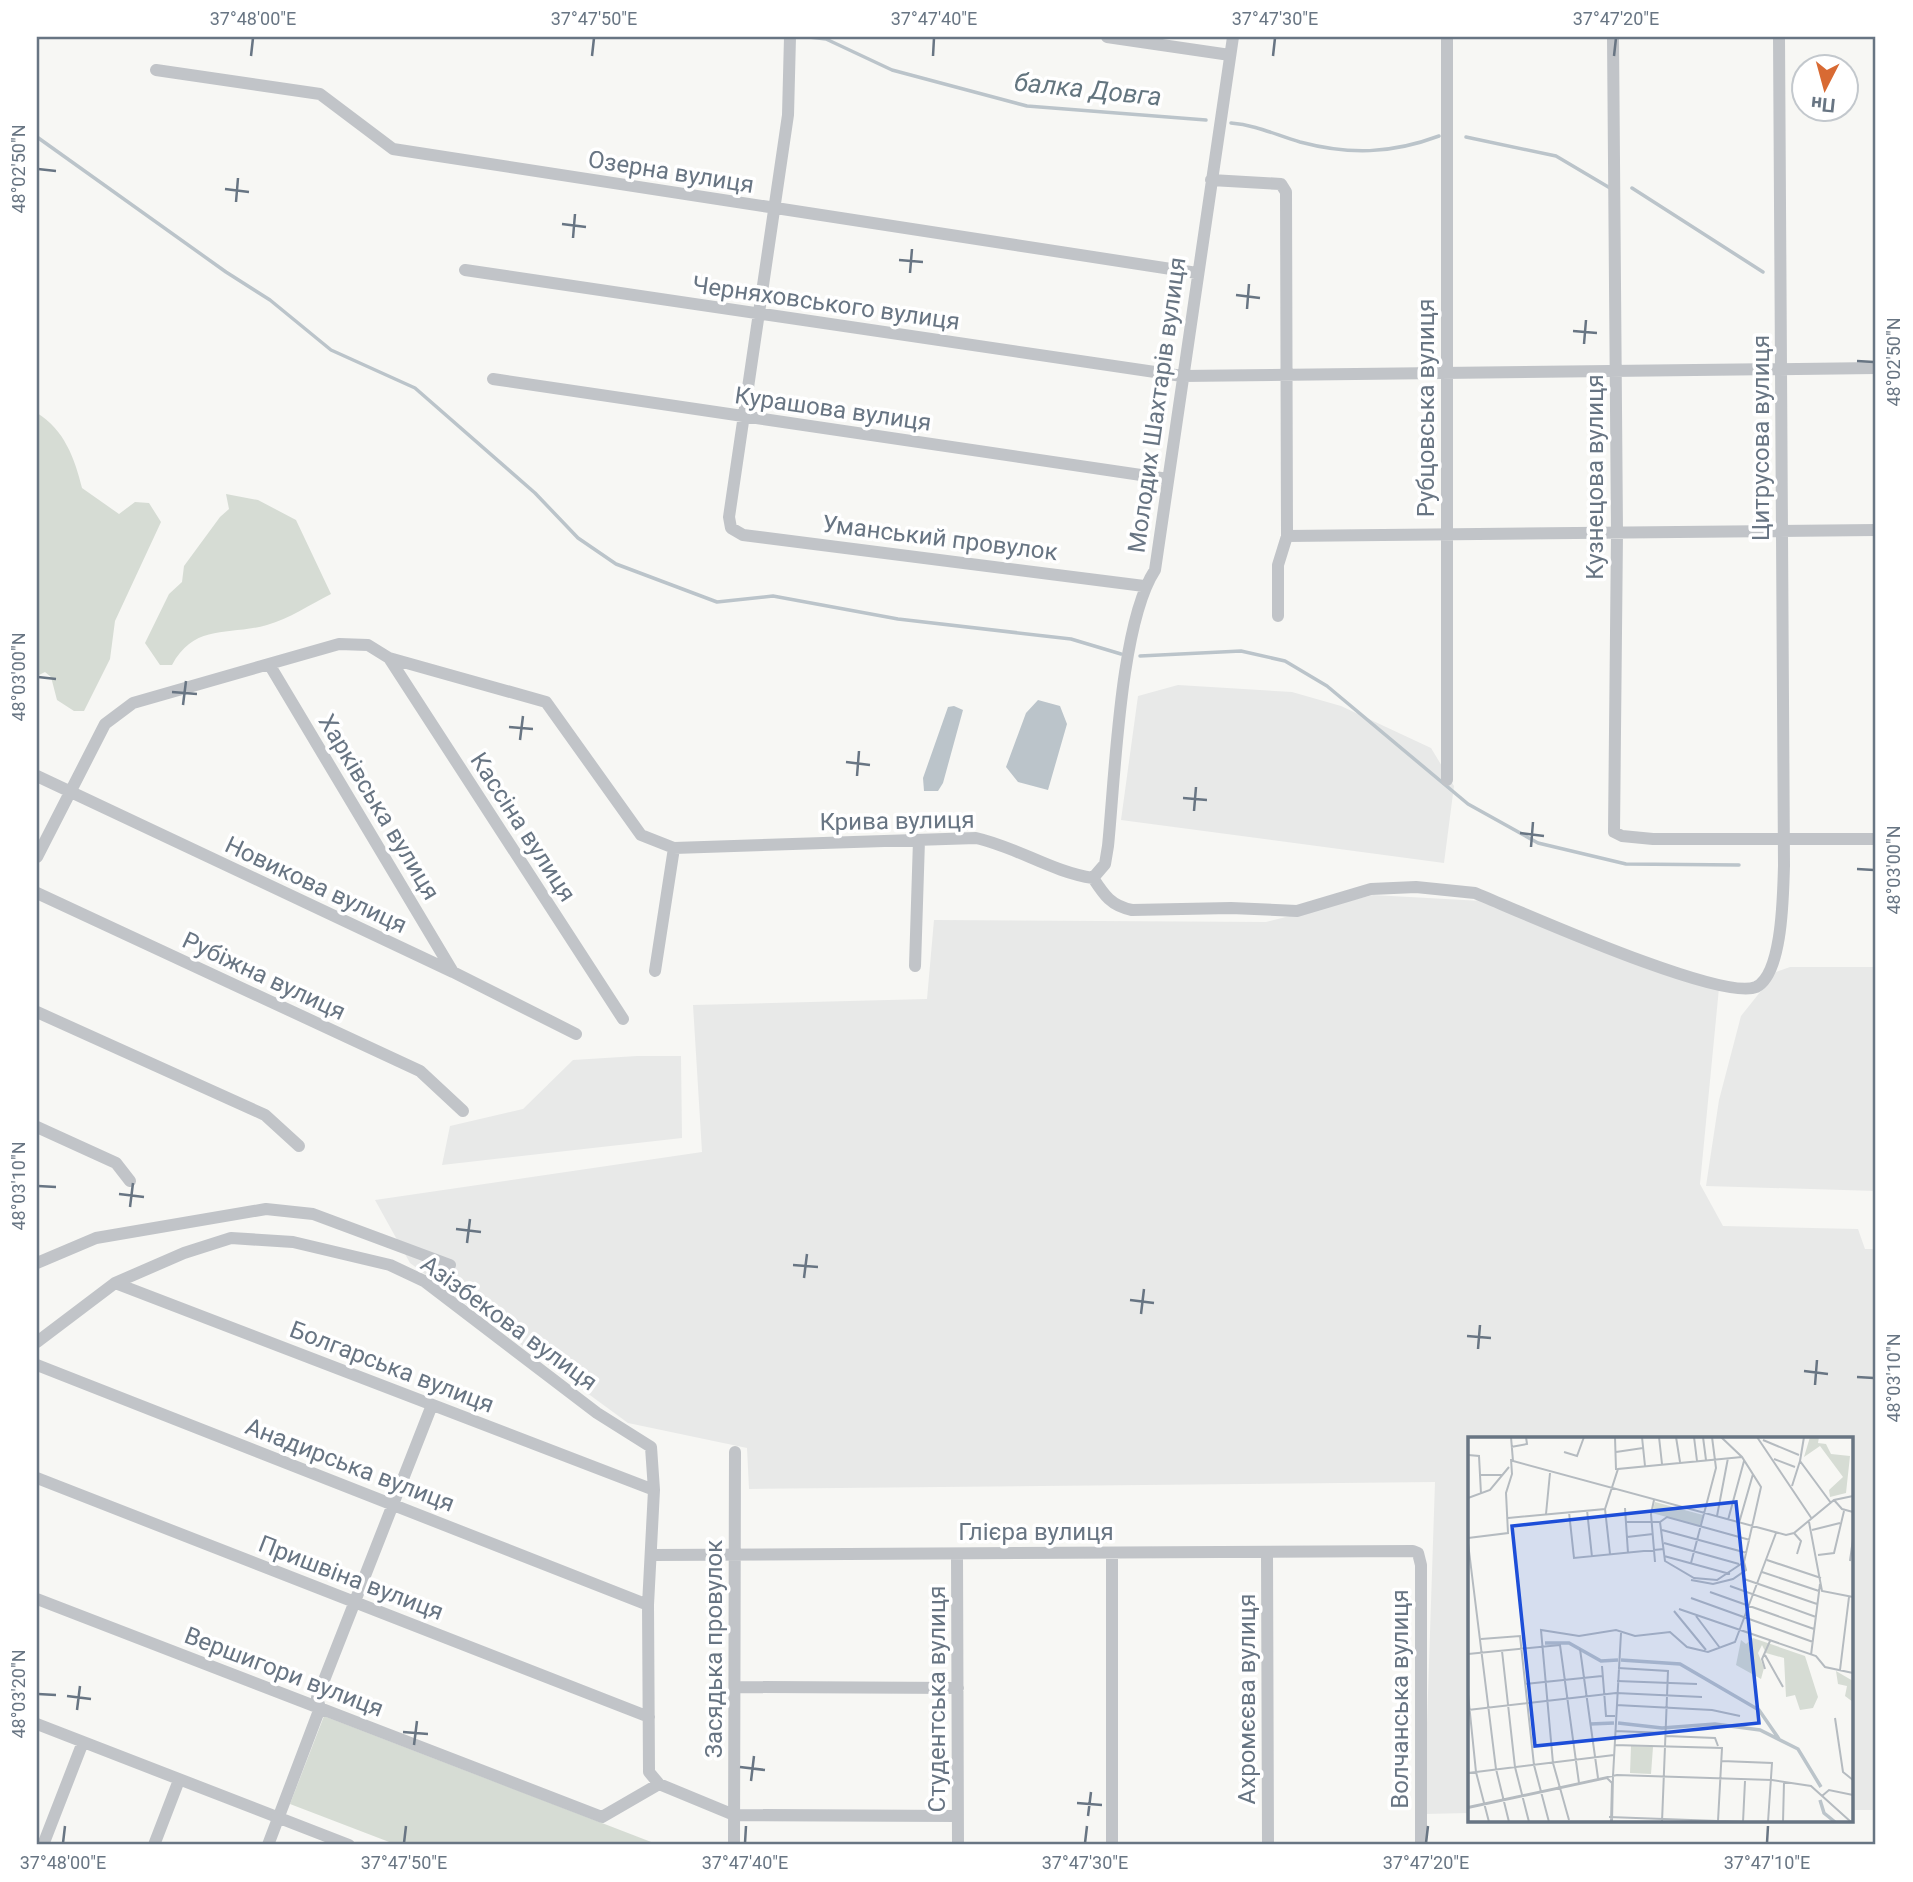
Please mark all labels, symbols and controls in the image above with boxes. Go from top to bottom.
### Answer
text: 37°48'00"E [210,8,296,29]
text: 37°47'50"E [551,8,637,29]
text: 37°47'40"E [891,8,977,29]
text: 37°47'30"E [1232,8,1318,29]
text: 37°47'20"E [1573,8,1659,29]
north arrow [1790,52,1860,122]
water label: балка Довга [1013,66,1163,112]
text: Пн [1810,92,1837,117]
text: 48°02'50"N [8,124,29,214]
street label: Озерна вулиця [586,145,756,199]
street label: Молодих Шахтарів вулиця [1122,255,1192,555]
street label: Черняховського вулиця [690,270,962,336]
street label: Рубцовська вулиця [1412,299,1440,517]
text: 48°02'50"N [1883,317,1904,407]
street label: Цитрусова вулиця [1747,335,1775,541]
street label: Кузнецова вулиця [1581,374,1609,580]
street label: Курашова вулиця [733,381,933,437]
street label: Уманський провулок [821,510,1059,566]
text: 48°03'00"N [8,632,29,722]
street label: Харківська вулиця [313,709,445,905]
street label: Кассіна вулиця [464,747,582,907]
street label: Крива вулиця [819,806,975,836]
text: 48°03'00"N [1883,825,1904,915]
street label: Новикова вулиця [221,831,411,939]
street label: Рубіжна вулиця [178,926,350,1026]
text: 48°03'10"N [8,1141,29,1231]
street label: Азізбекова вулиця [416,1250,602,1396]
street label: Болгарська вулиця [286,1315,498,1419]
text: 48°03'10"N [1883,1333,1904,1423]
street label: Анадирська вулиця [242,1412,458,1518]
inset map [1468,1437,1854,1822]
street label: Глієра вулиця [958,1518,1114,1546]
street label: Пришвіна вулиця [254,1530,448,1626]
street label: Засядька провулок [700,1540,728,1758]
street label: Студентська вулиця [923,1586,951,1812]
street label: Волчанська вулиця [1386,1589,1414,1809]
street label: Ахромєєва вулиця [1233,1594,1261,1804]
street label: Вершигори вулиця [180,1621,388,1723]
text: 48°03'20"N [8,1649,29,1739]
text: 37°48'00"E [20,1852,106,1873]
text: 37°47'50"E [361,1852,447,1873]
text: 37°47'40"E [702,1852,788,1873]
text: 37°47'30"E [1042,1852,1128,1873]
text: 37°47'20"E [1383,1852,1469,1873]
text: 37°47'10"E [1724,1852,1810,1873]

